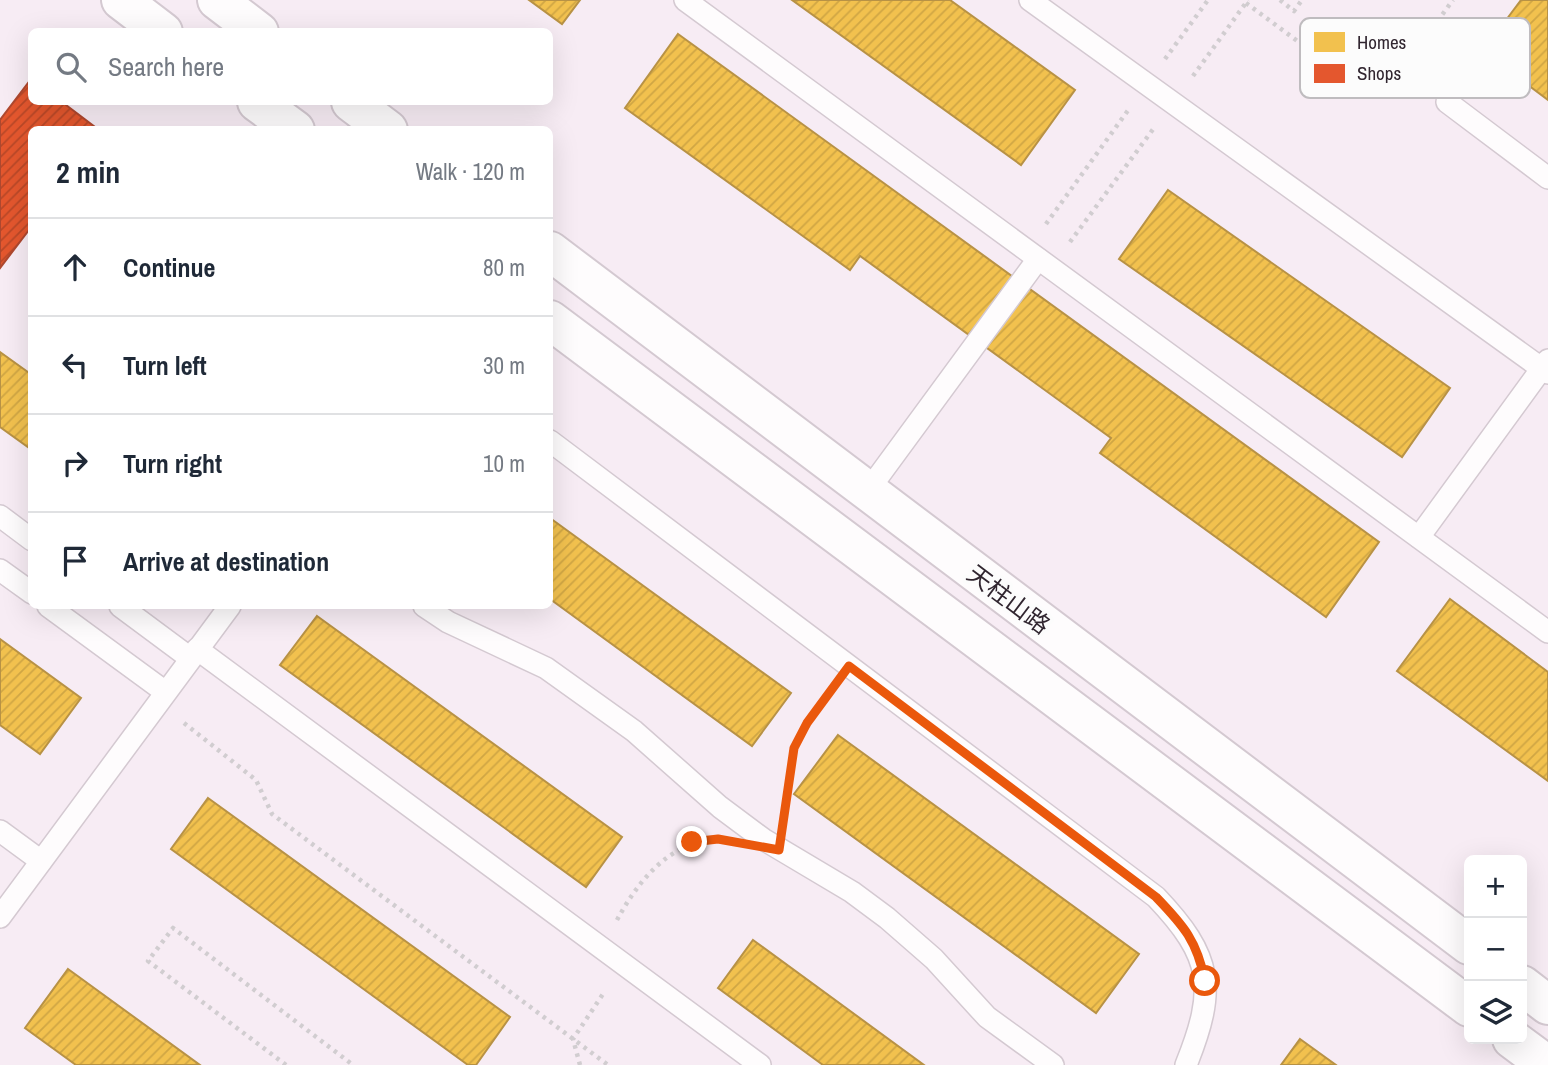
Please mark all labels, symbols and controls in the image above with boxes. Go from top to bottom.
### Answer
legend [1300,18,1530,98]
search box [28,28,553,105]
text: Homes [1357,29,1407,55]
icon: search [52,48,90,86]
text: Search here [108,49,224,84]
text: Shops [1357,60,1401,86]
text: 2 min [56,152,120,192]
text: Walk · 120 m [416,156,525,187]
icon: ahead [56,248,94,286]
text: Continue [123,250,215,285]
text: 80 m [483,252,525,283]
icon: left [56,346,94,384]
text: Turn left [123,348,207,383]
text: 30 m [483,350,525,381]
icon: right [56,444,94,482]
text: Turn right [123,446,222,481]
text: 10 m [483,448,525,479]
icon: arrive [56,542,94,580]
text: Arrive at destination [123,544,329,579]
street label: 天柱山路 [961,557,1057,641]
route end [676,826,707,857]
map controls [1464,855,1527,1044]
button: + [1464,855,1527,918]
button: − [1464,918,1527,981]
route start [1189,965,1220,996]
button: layers [1464,981,1527,1044]

